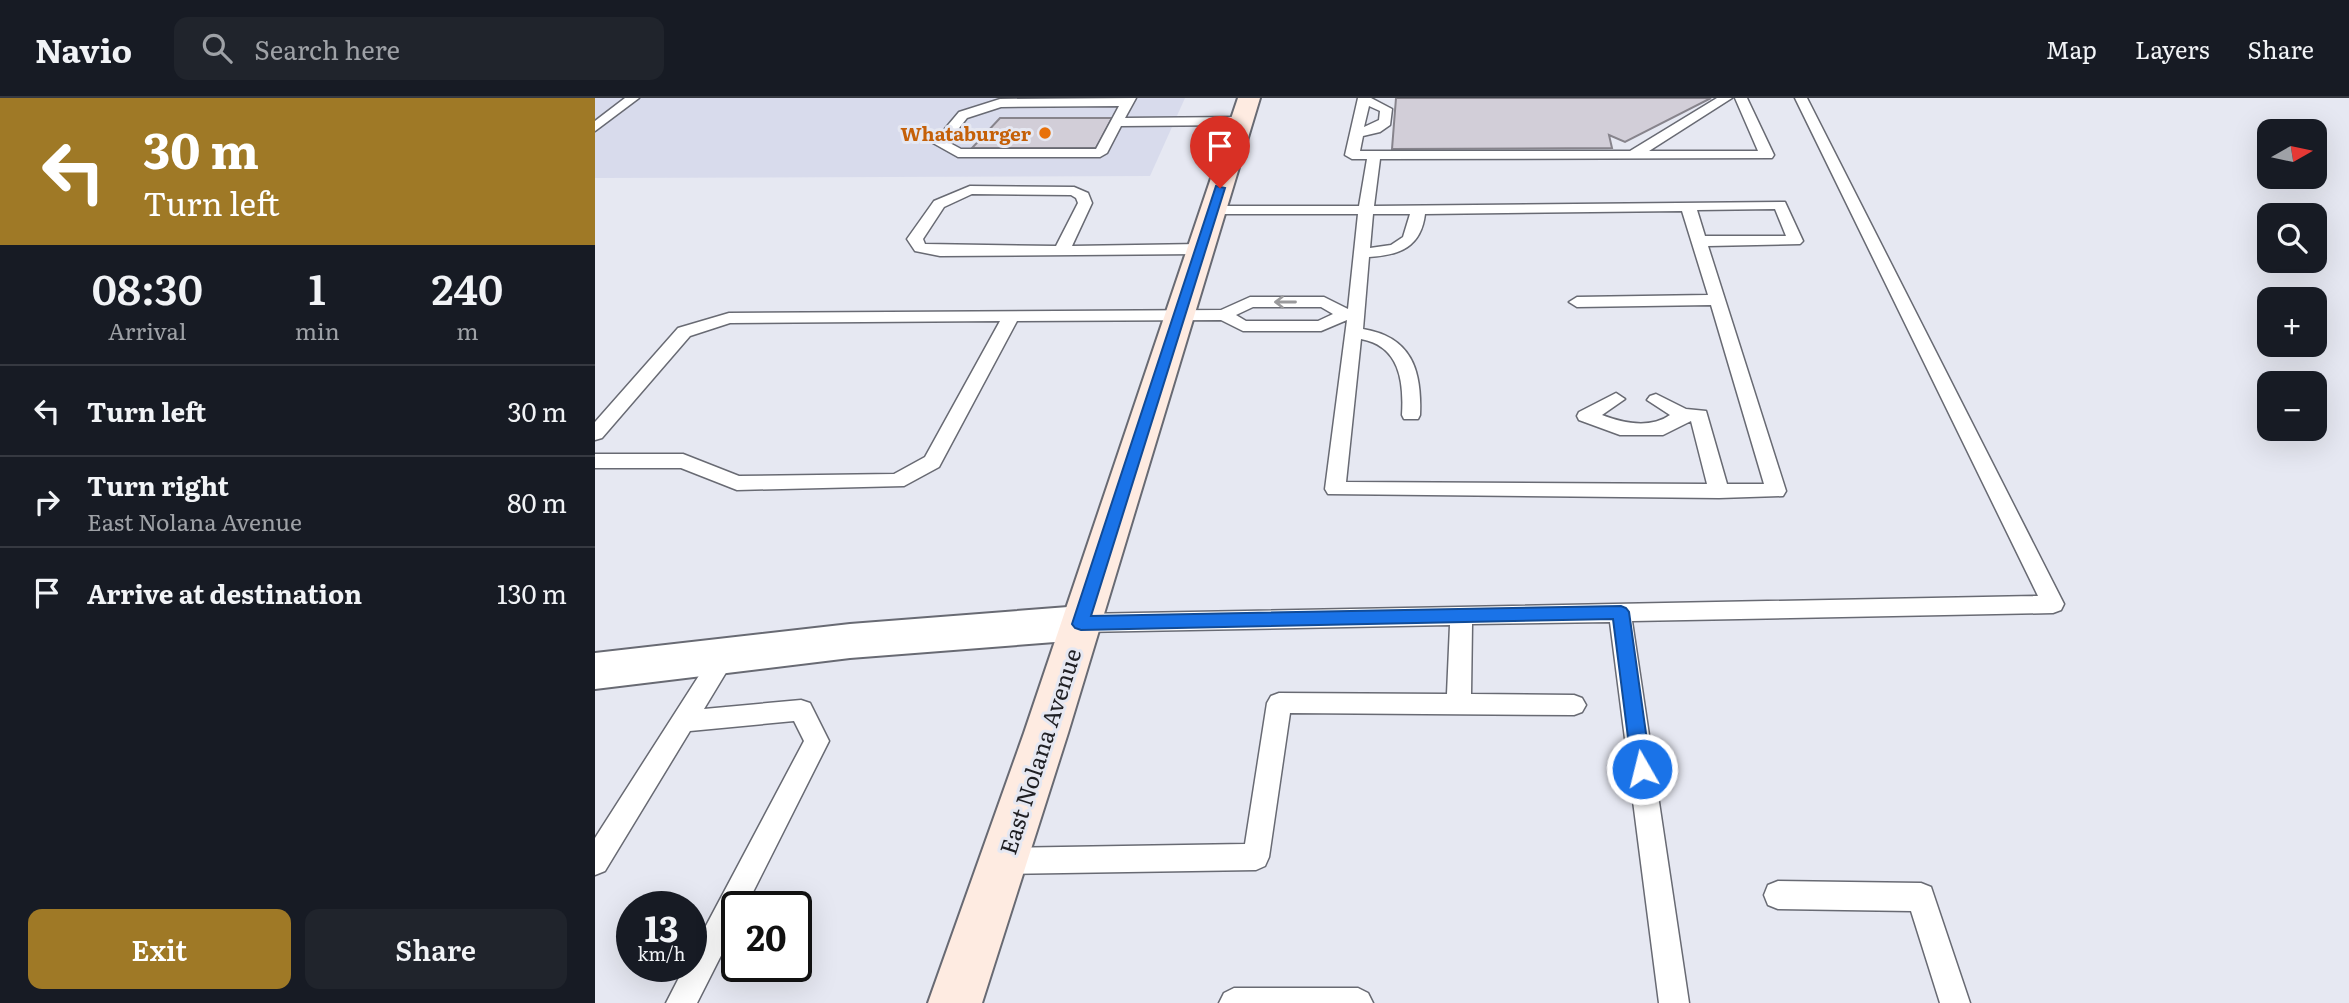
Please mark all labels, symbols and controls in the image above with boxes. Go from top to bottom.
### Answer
search box [174,17,664,80]
text: Navio [35,24,132,73]
icon: search [198,29,236,67]
text: Search here [254,29,400,68]
text: Map [2046,31,2097,66]
text: Layers [2135,31,2209,66]
text: Share [2247,31,2314,66]
text: 30 m [143,111,259,184]
pin [1190,116,1250,188]
place label: Whataburger [900,119,1032,147]
north arrow [2257,119,2327,189]
map controls [2257,119,2327,441]
marker: Whataburger [1037,125,1053,141]
icon: left [28,126,119,217]
icon: arrive [1201,127,1239,165]
text: Turn left [143,178,280,226]
button: search [2257,203,2327,273]
text: 08:30 [92,256,203,318]
text: 1 [309,256,326,318]
text: 240 [432,256,503,318]
button: + [2257,287,2327,357]
one-way arrow [1274,295,1297,309]
text: Arrival [108,313,187,347]
text: min [295,313,340,347]
text: m [456,313,479,347]
button: − [2257,371,2327,441]
text: Turn left [87,391,206,430]
text: 30 m [507,391,567,430]
icon: left [28,392,66,430]
text: Turn right [87,465,229,504]
text: 80 m [507,482,567,521]
icon: right [28,483,66,521]
text: East Nolana Avenue [87,504,302,538]
text: Arrive at destination [87,573,362,612]
text: 130 m [497,573,567,612]
icon: arrive [28,574,66,612]
street label: East Nolana Avenue [990,643,1088,858]
position arrow [1605,732,1679,806]
speed limit sign: 20 [721,891,812,982]
text: 13 [644,901,679,953]
button: Exit [28,909,291,989]
button: Share [305,909,567,989]
text: km/h [638,940,685,967]

